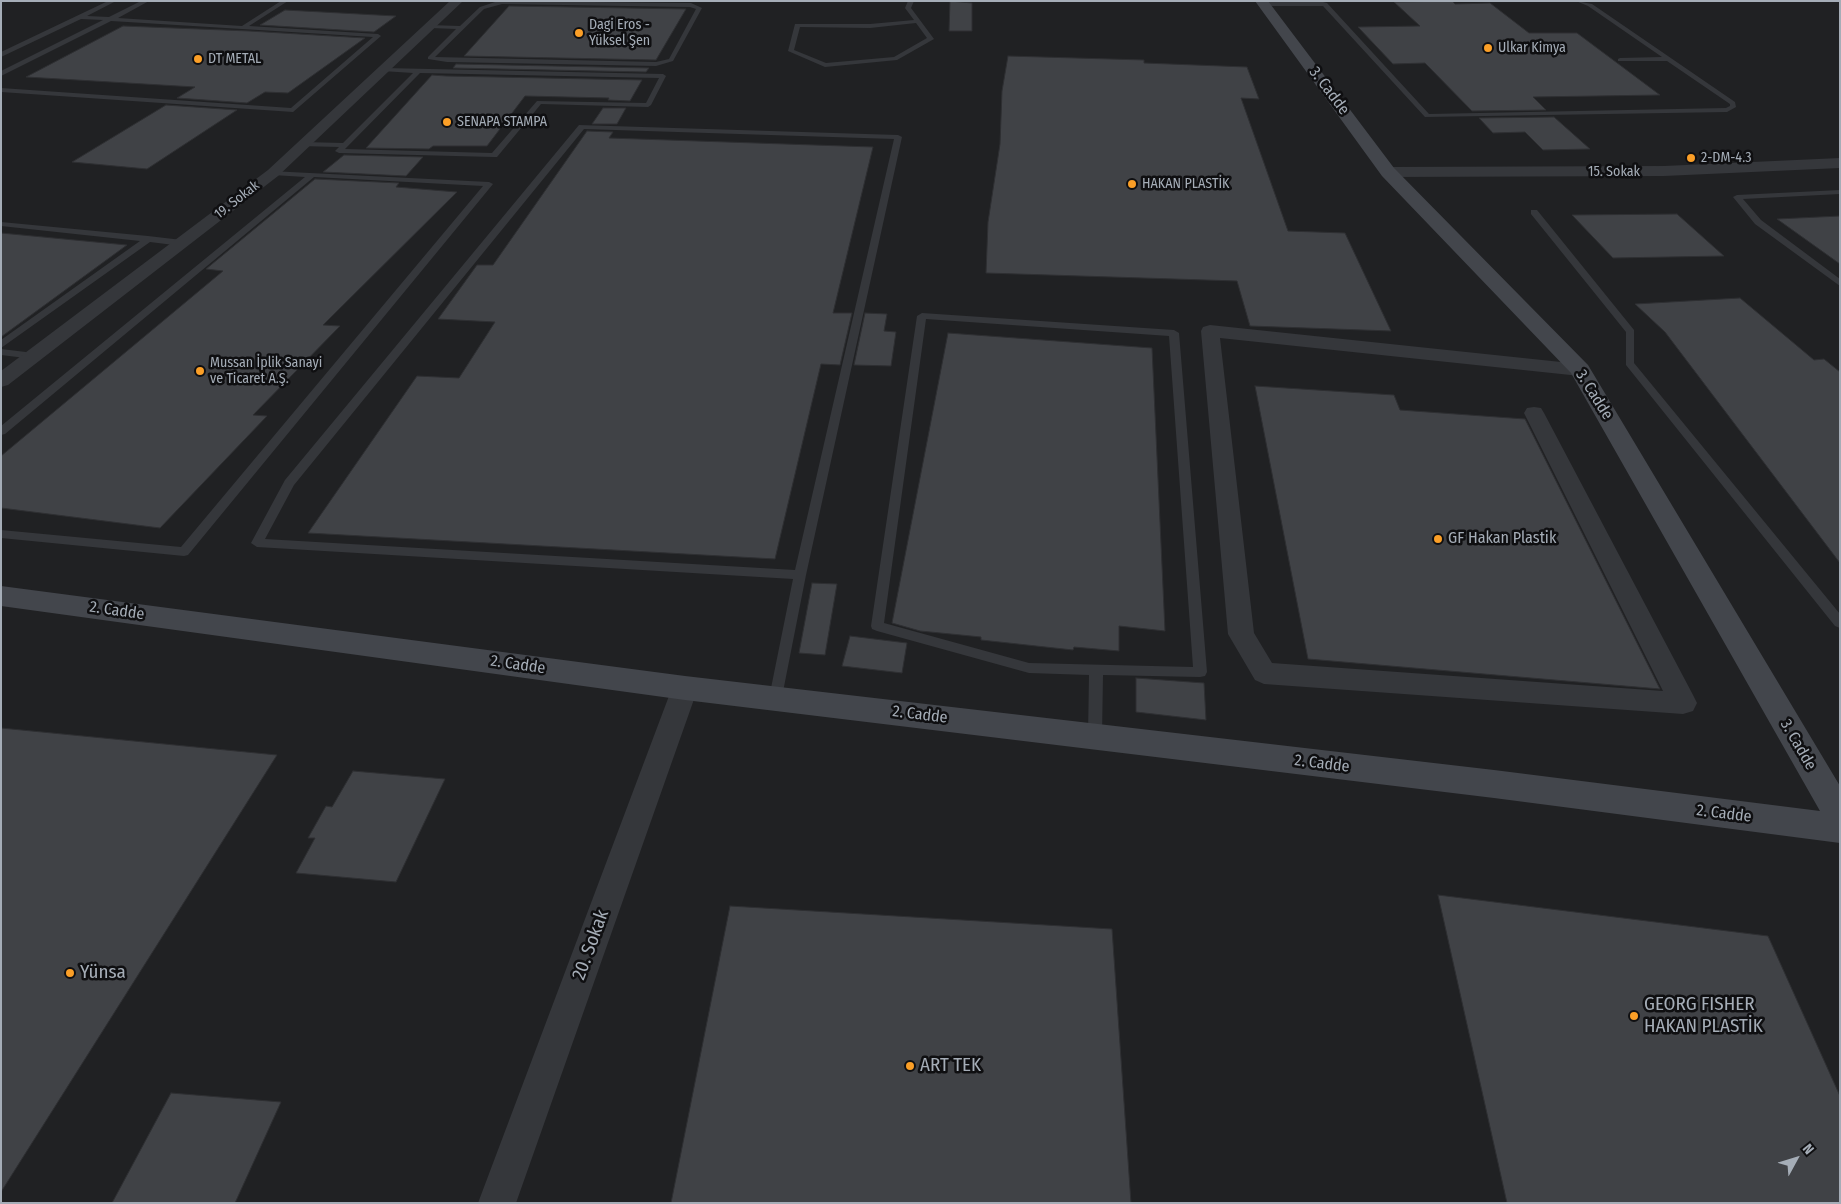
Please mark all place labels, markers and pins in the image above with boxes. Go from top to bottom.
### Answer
place label: Dagi Eros - Yüksel Şen [589,17,650,49]
marker: Dagi Eros - Yüksel Şen [573,27,585,39]
place label: Ulkar Kimya [1498,40,1566,56]
marker: Ulkar Kimya [1482,42,1494,54]
place label: DT METAL [208,51,261,67]
marker: DT METAL [192,53,204,65]
place label: SENAPA STAMPA [457,114,547,130]
marker: SENAPA STAMPA [441,116,453,128]
place label: 2-DM-4.3 [1701,150,1752,166]
marker: 2-DM-4.3 [1685,152,1697,164]
place label: HAKAN PLASTİK [1142,176,1229,192]
marker: HAKAN PLASTİK [1126,178,1138,190]
place label: Mussan İplik Sanayi ve Ticaret A.Ş. [210,355,322,388]
marker: Mussan İplik Sanayi ve Ticaret A.Ş. [194,365,206,377]
place label: GF Hakan Plastik [1448,529,1556,549]
marker: GF Hakan Plastik [1432,533,1444,545]
place label: Yünsa [80,962,126,984]
marker: Yünsa [64,967,76,979]
place label: GEORG FISHER HAKAN PLASTİK [1644,994,1763,1038]
marker: GEORG FISHER HAKAN PLASTİK [1628,1010,1640,1022]
place label: ART TEK [920,1055,981,1077]
marker: ART TEK [904,1060,916,1072]

